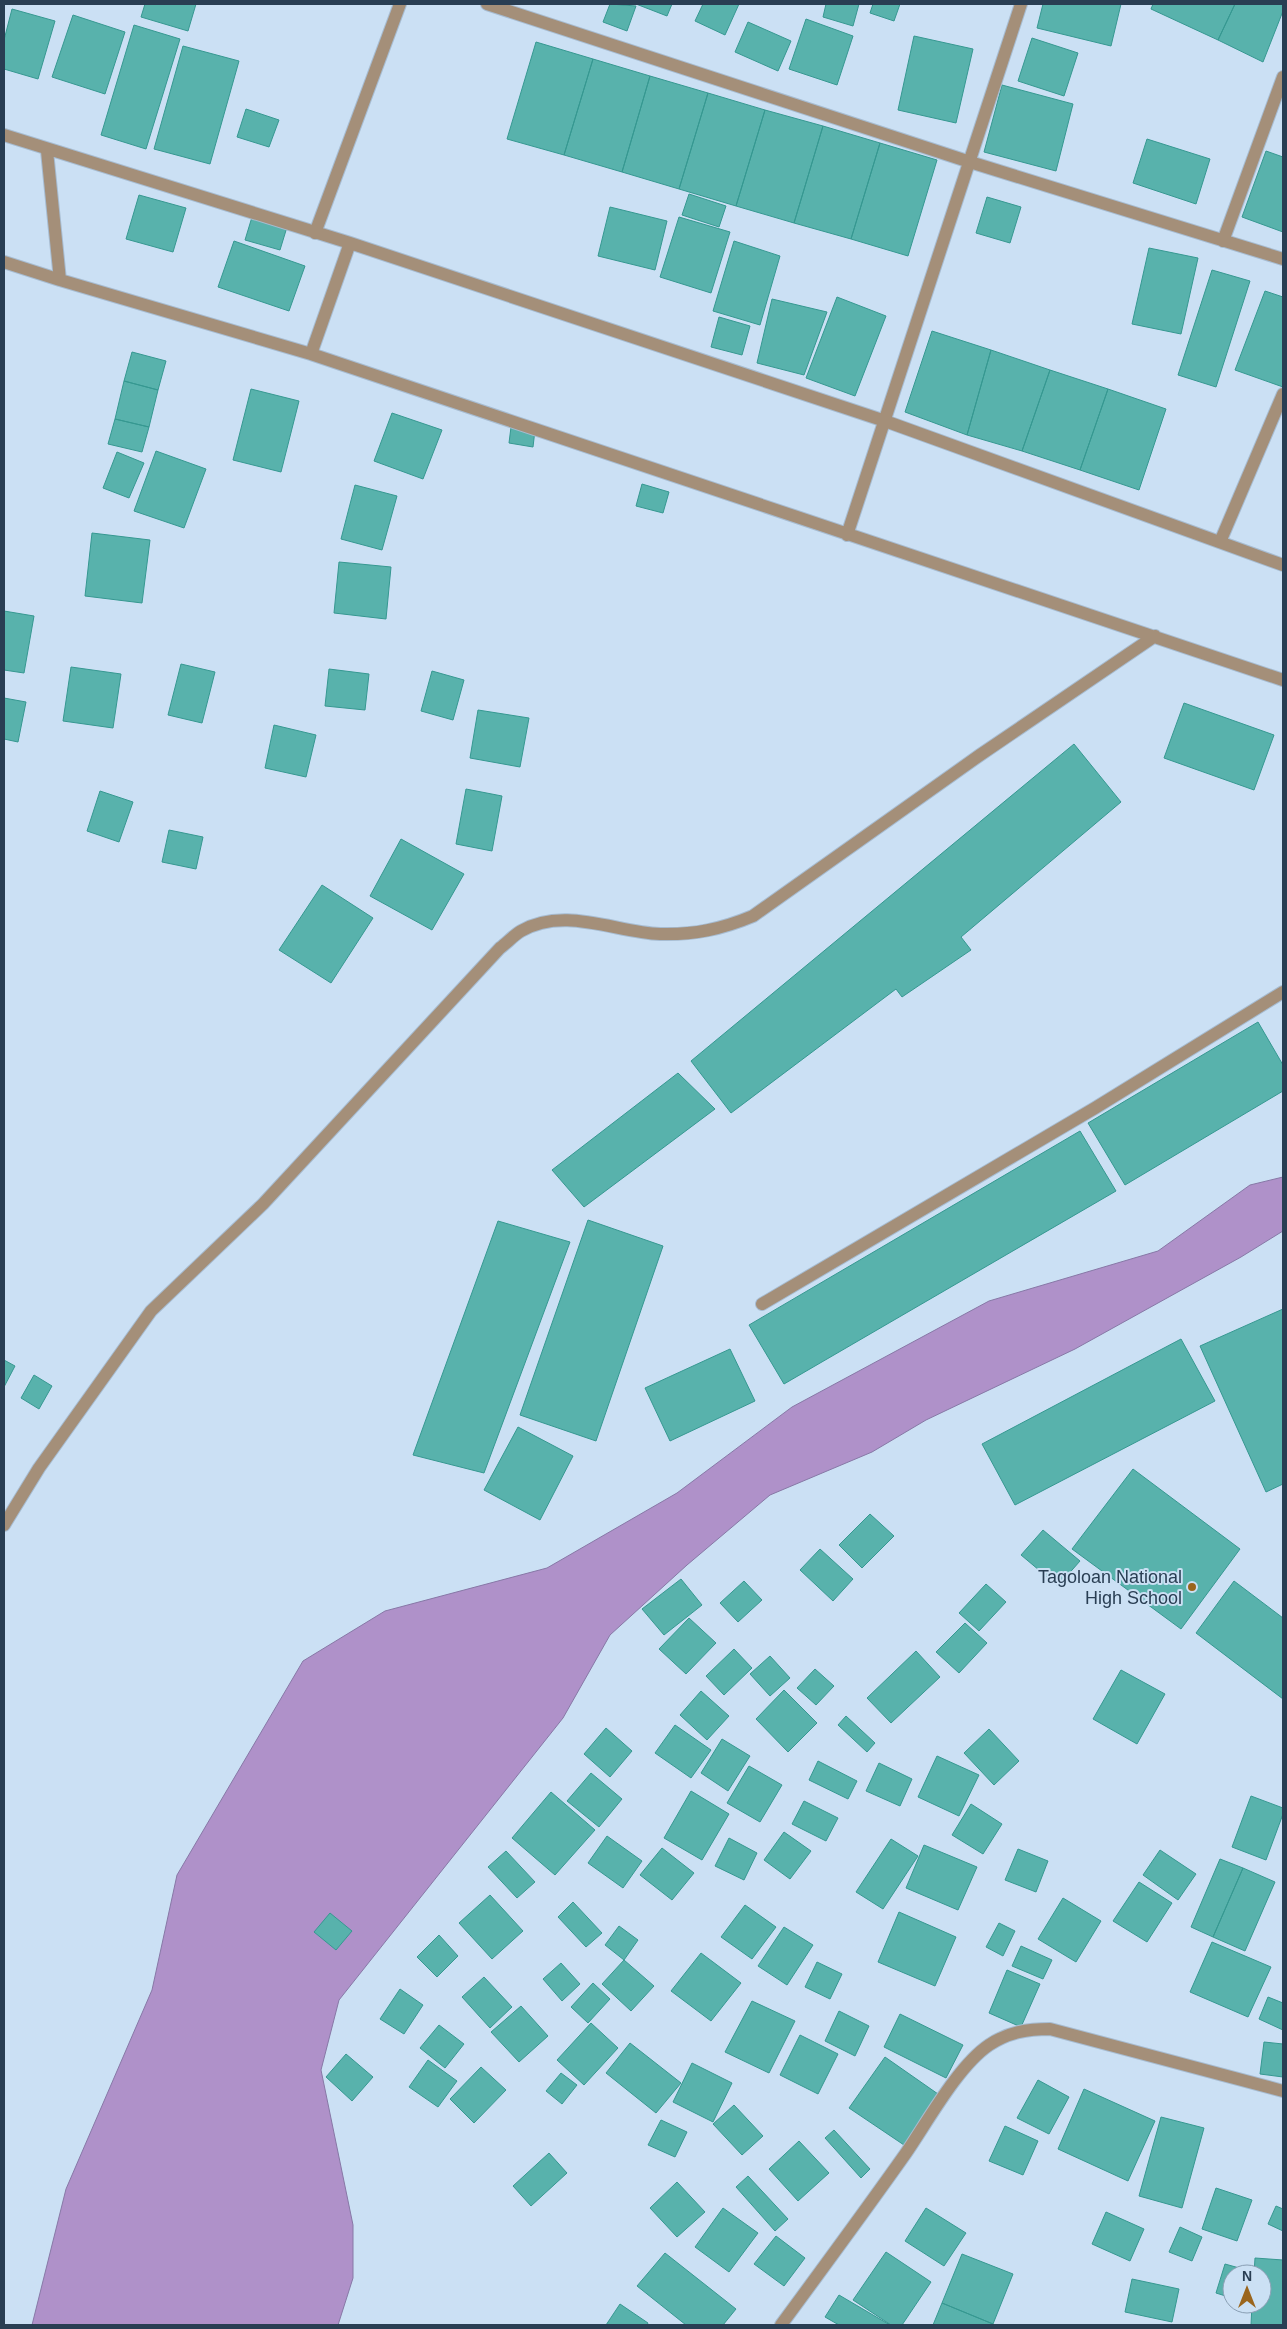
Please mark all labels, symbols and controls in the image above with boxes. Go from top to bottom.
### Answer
place label: Tagoloan National High School [1038,1567,1182,1608]
marker: Tagoloan National High School [1186,1581,1198,1593]
north arrow [1222,2264,1272,2314]
text: N [1242,2268,1252,2284]

